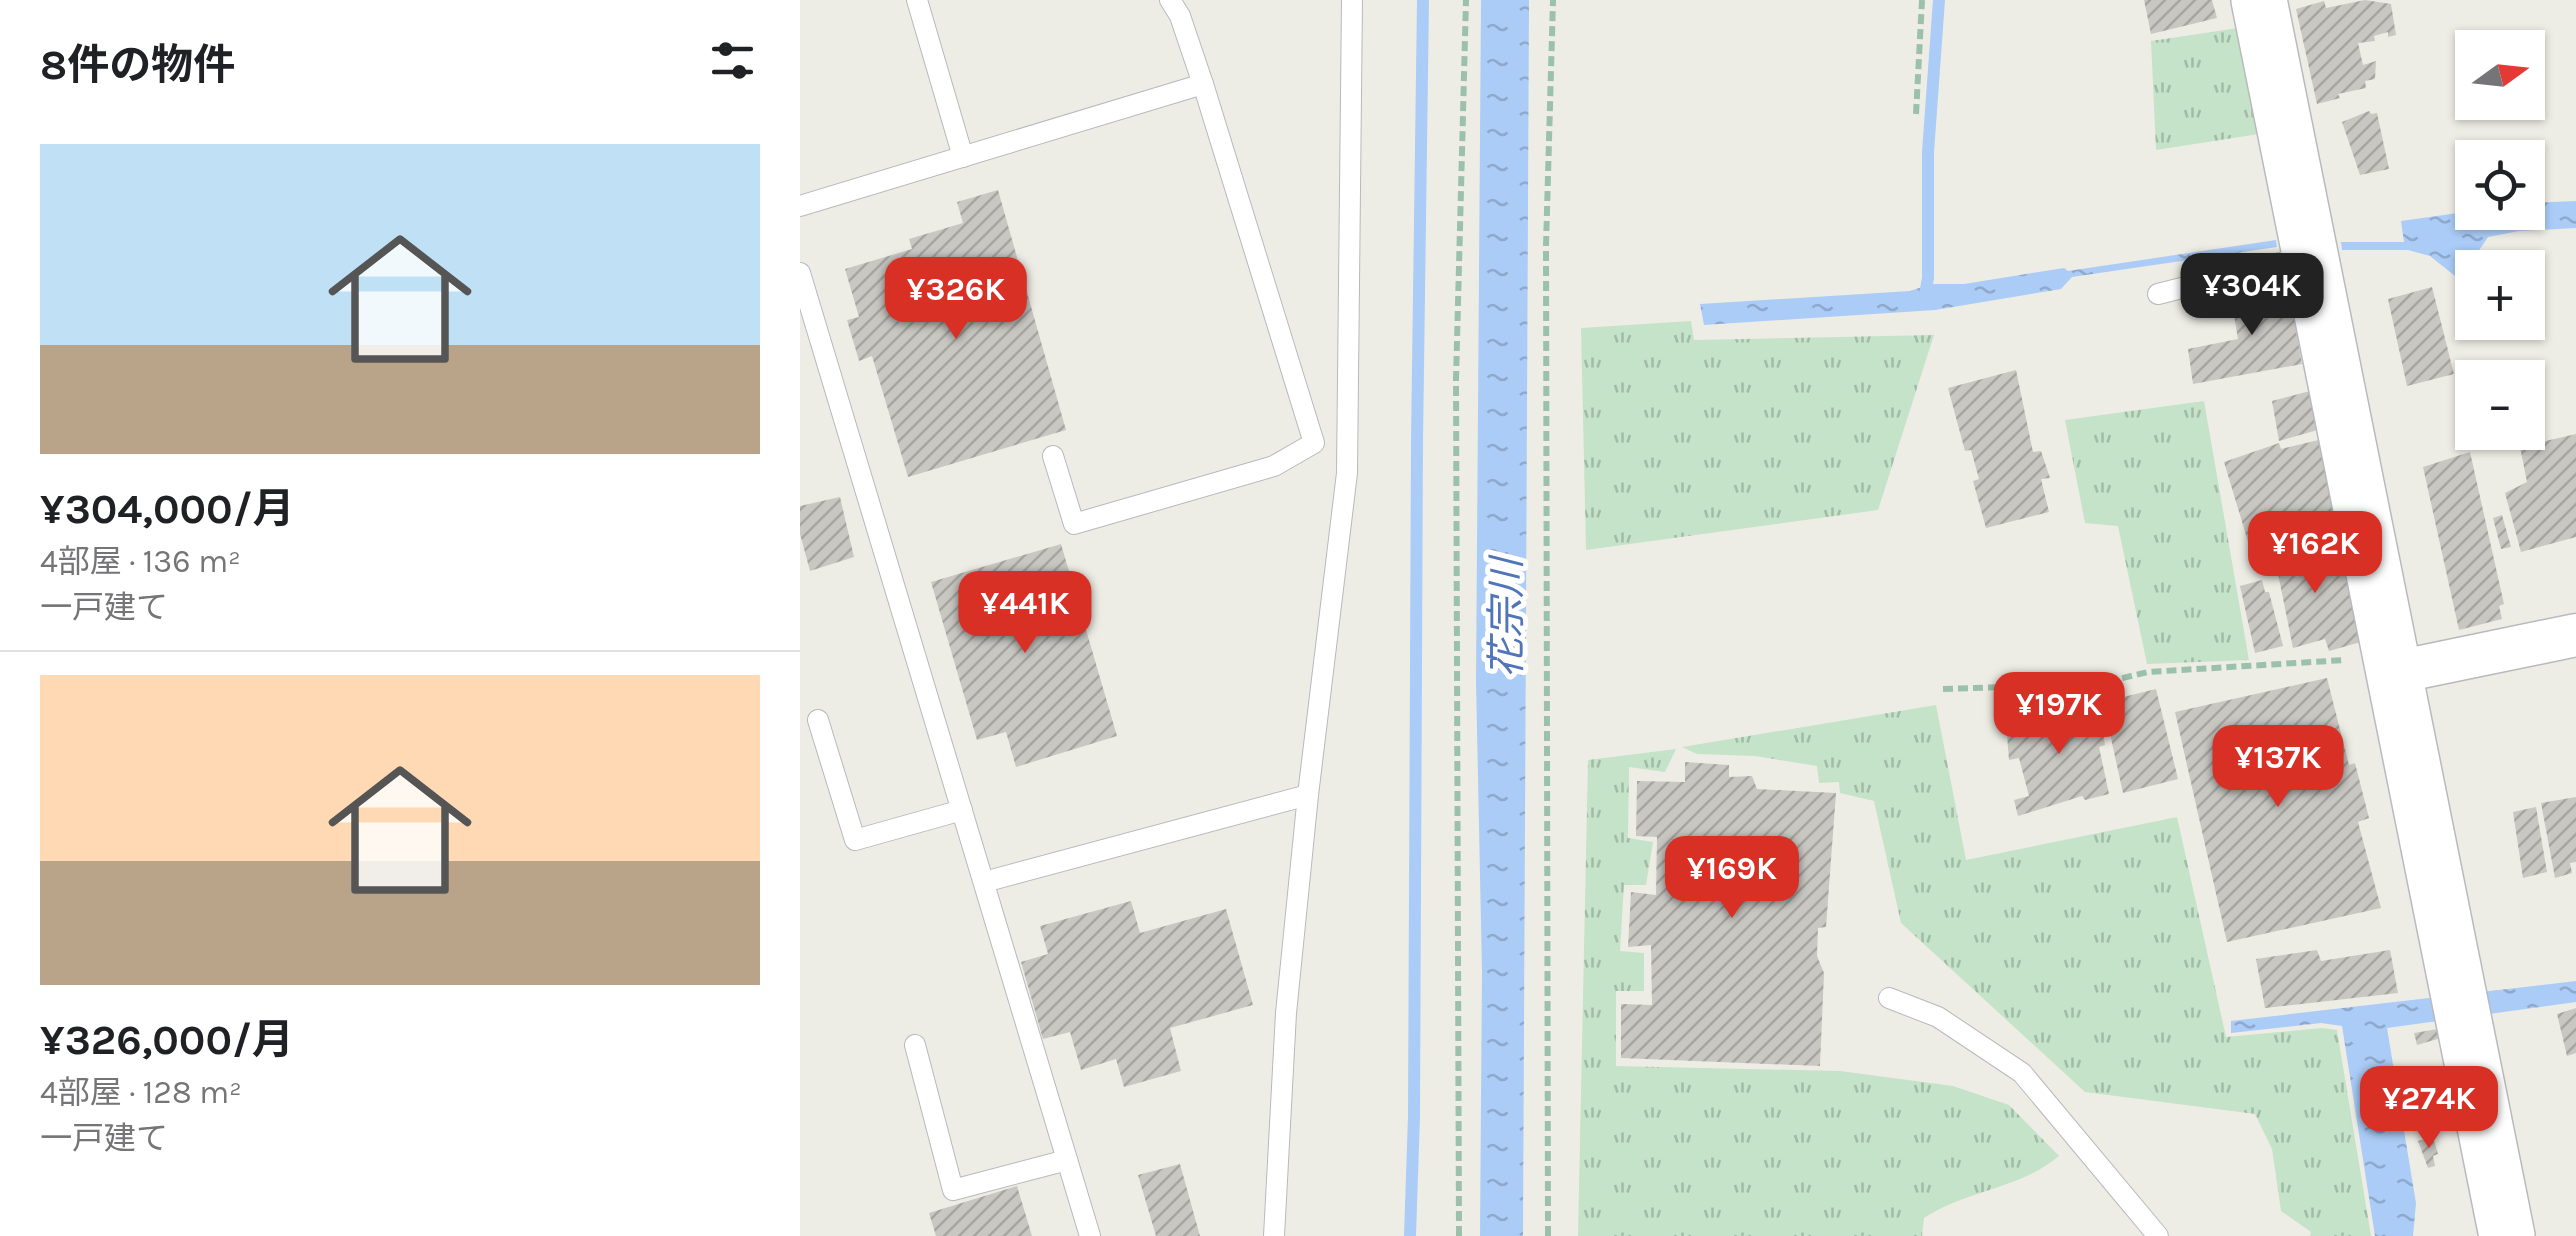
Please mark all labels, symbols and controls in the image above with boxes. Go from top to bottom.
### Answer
north arrow [2455,30,2545,120]
map controls [2455,30,2545,450]
icon: filters [705,33,760,88]
text: 8件の物件 [40,40,235,90]
button: locate [2455,140,2545,230]
icon: home [310,209,490,389]
button: + [2455,250,2545,340]
pin: ¥304K [2182,253,2322,338]
pin: ¥326K [886,257,1026,342]
text: ¥304K [2203,267,2301,304]
text: ¥326K [907,271,1005,308]
button: − [2455,360,2545,450]
text: ¥304,000/月 [40,484,294,534]
pin: ¥162K [2245,511,2385,596]
text: ¥162K [2270,525,2360,562]
text: 4部屋 · 136 m² [40,543,241,580]
water label: 花宗川 [1483,554,1530,678]
pin: ¥441K [955,571,1095,656]
text: ¥441K [980,585,1070,622]
text: 一戸建て [40,589,168,626]
pin: ¥197K [1989,672,2129,757]
text: ¥197K [2016,686,2102,723]
pin: ¥137K [2208,725,2348,810]
text: ¥137K [2235,739,2321,776]
icon: home [310,740,490,920]
pin: ¥169K [1662,836,1802,921]
text: ¥169K [1687,850,1777,887]
text: ¥326,000/月 [40,1015,294,1065]
pin: ¥274K [2359,1066,2499,1151]
text: 4部屋 · 128 m² [40,1074,242,1111]
text: ¥274K [2382,1080,2476,1117]
text: 一戸建て [40,1120,168,1157]

